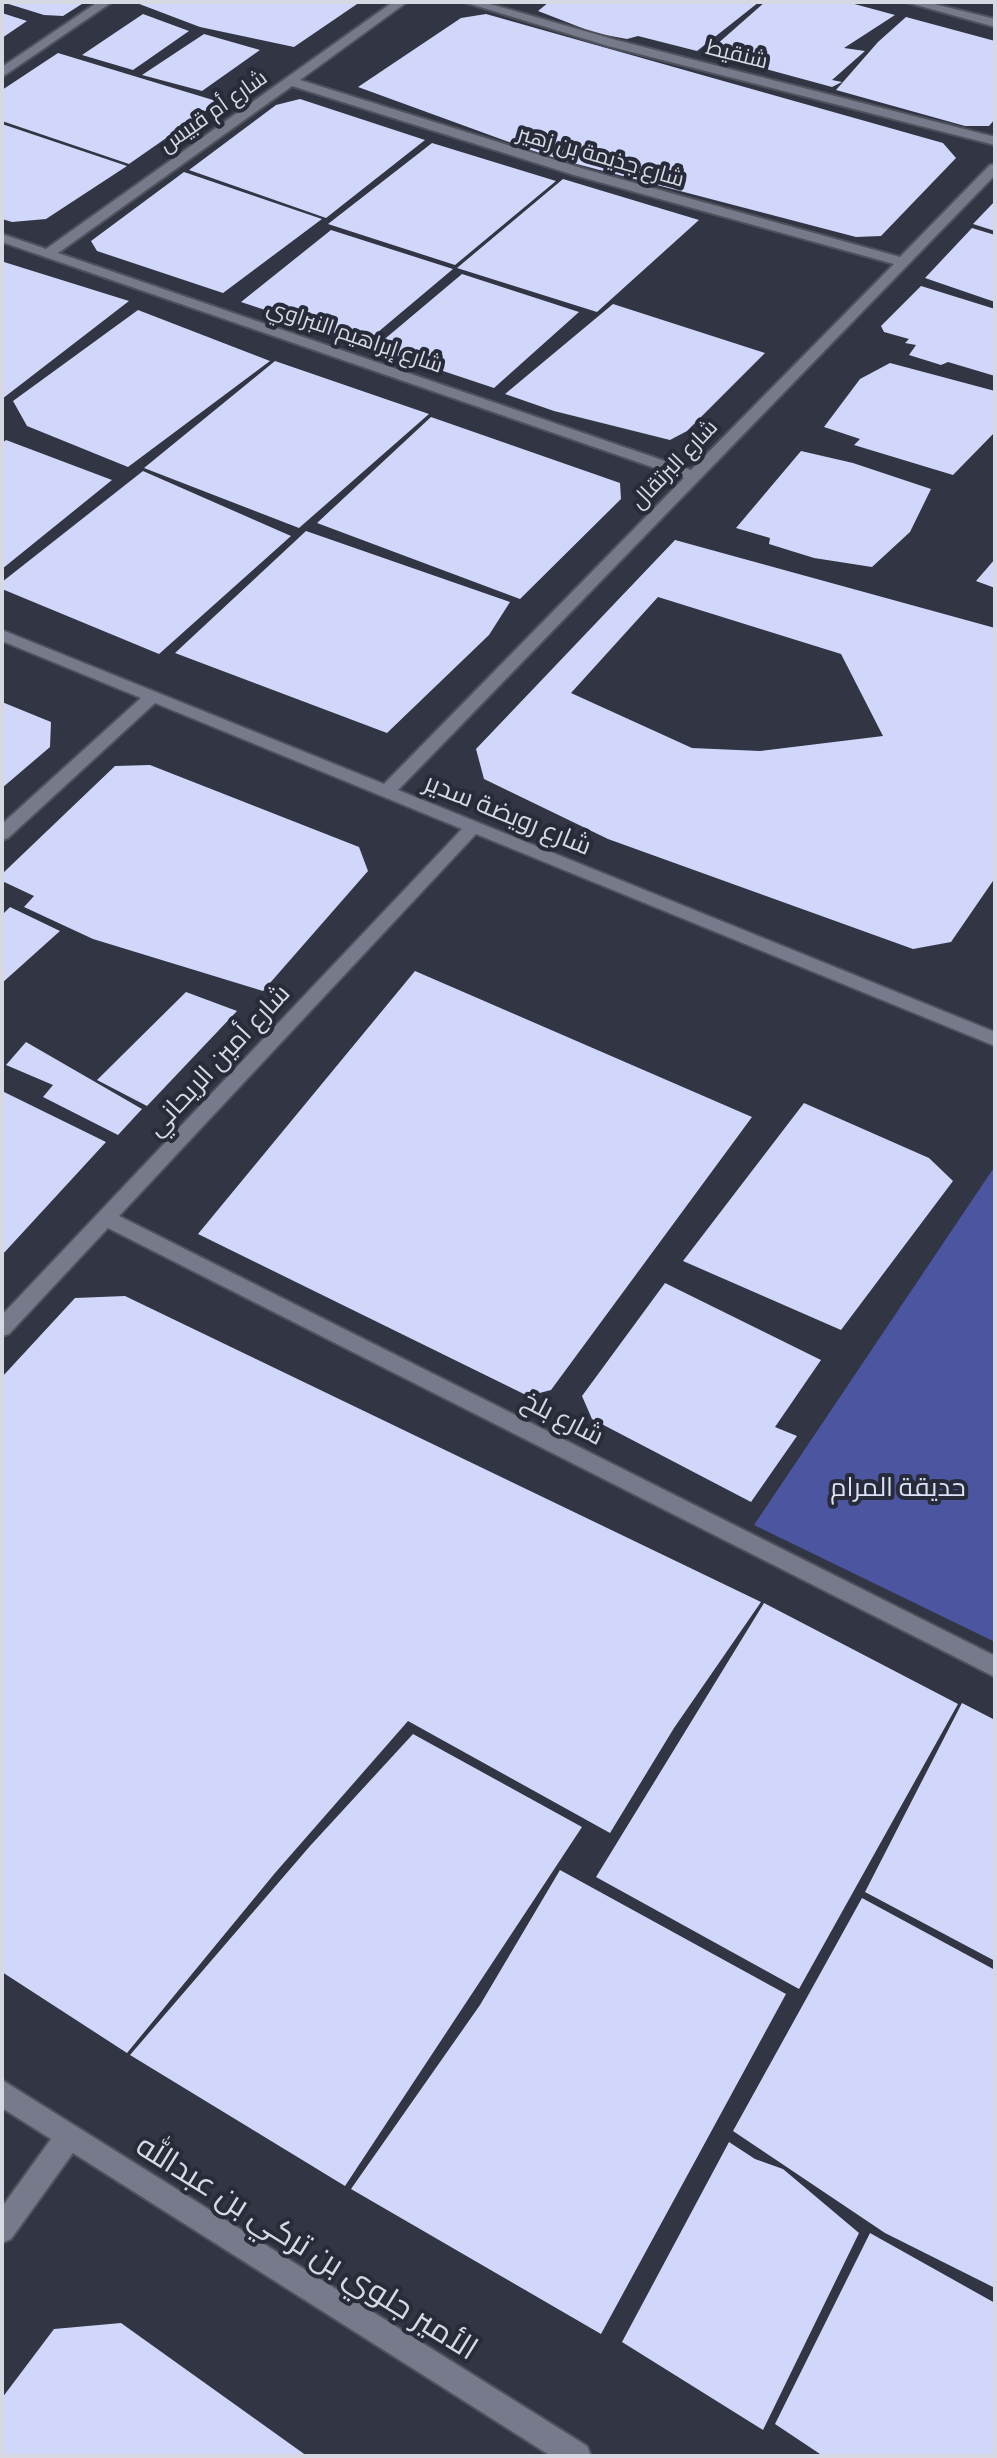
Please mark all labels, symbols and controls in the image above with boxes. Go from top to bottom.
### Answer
street label: شنقيط [703,34,771,74]
street label: شارع أم قبيس [154,64,272,158]
street label: شارع جذيمة بن زهير [515,120,687,192]
street label: شارع إبراهيم النبراوي [264,294,446,378]
street label: شارع البرتقال [625,414,723,514]
street label: شارع رويضة سدير [420,766,596,862]
street label: شارع أمين الريحاني [140,978,296,1142]
street label: شارع بلخ [517,1384,609,1452]
park label: حديقة المرام [830,1471,966,1503]
street label: الأمير جلوي بن تركي بن عبدالله [129,2126,485,2368]

